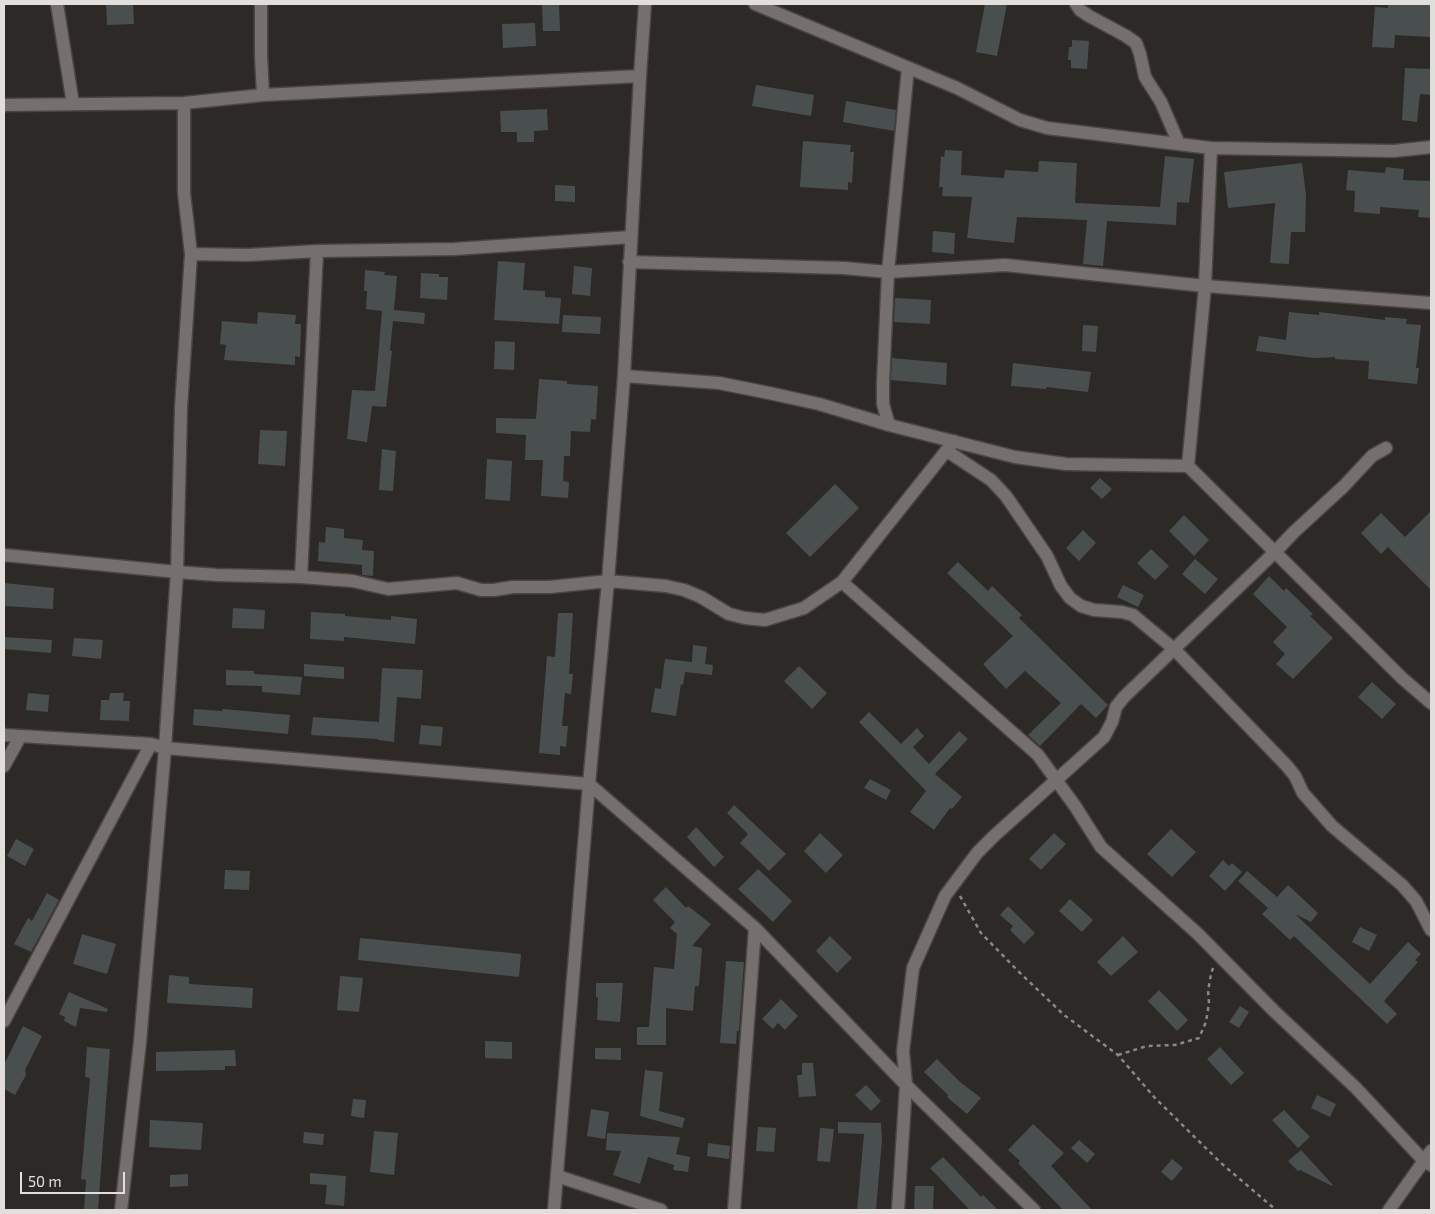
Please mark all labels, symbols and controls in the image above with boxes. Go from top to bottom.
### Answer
scale bar [22,1162,128,1194]
text: 50 m [28,1172,62,1190]

